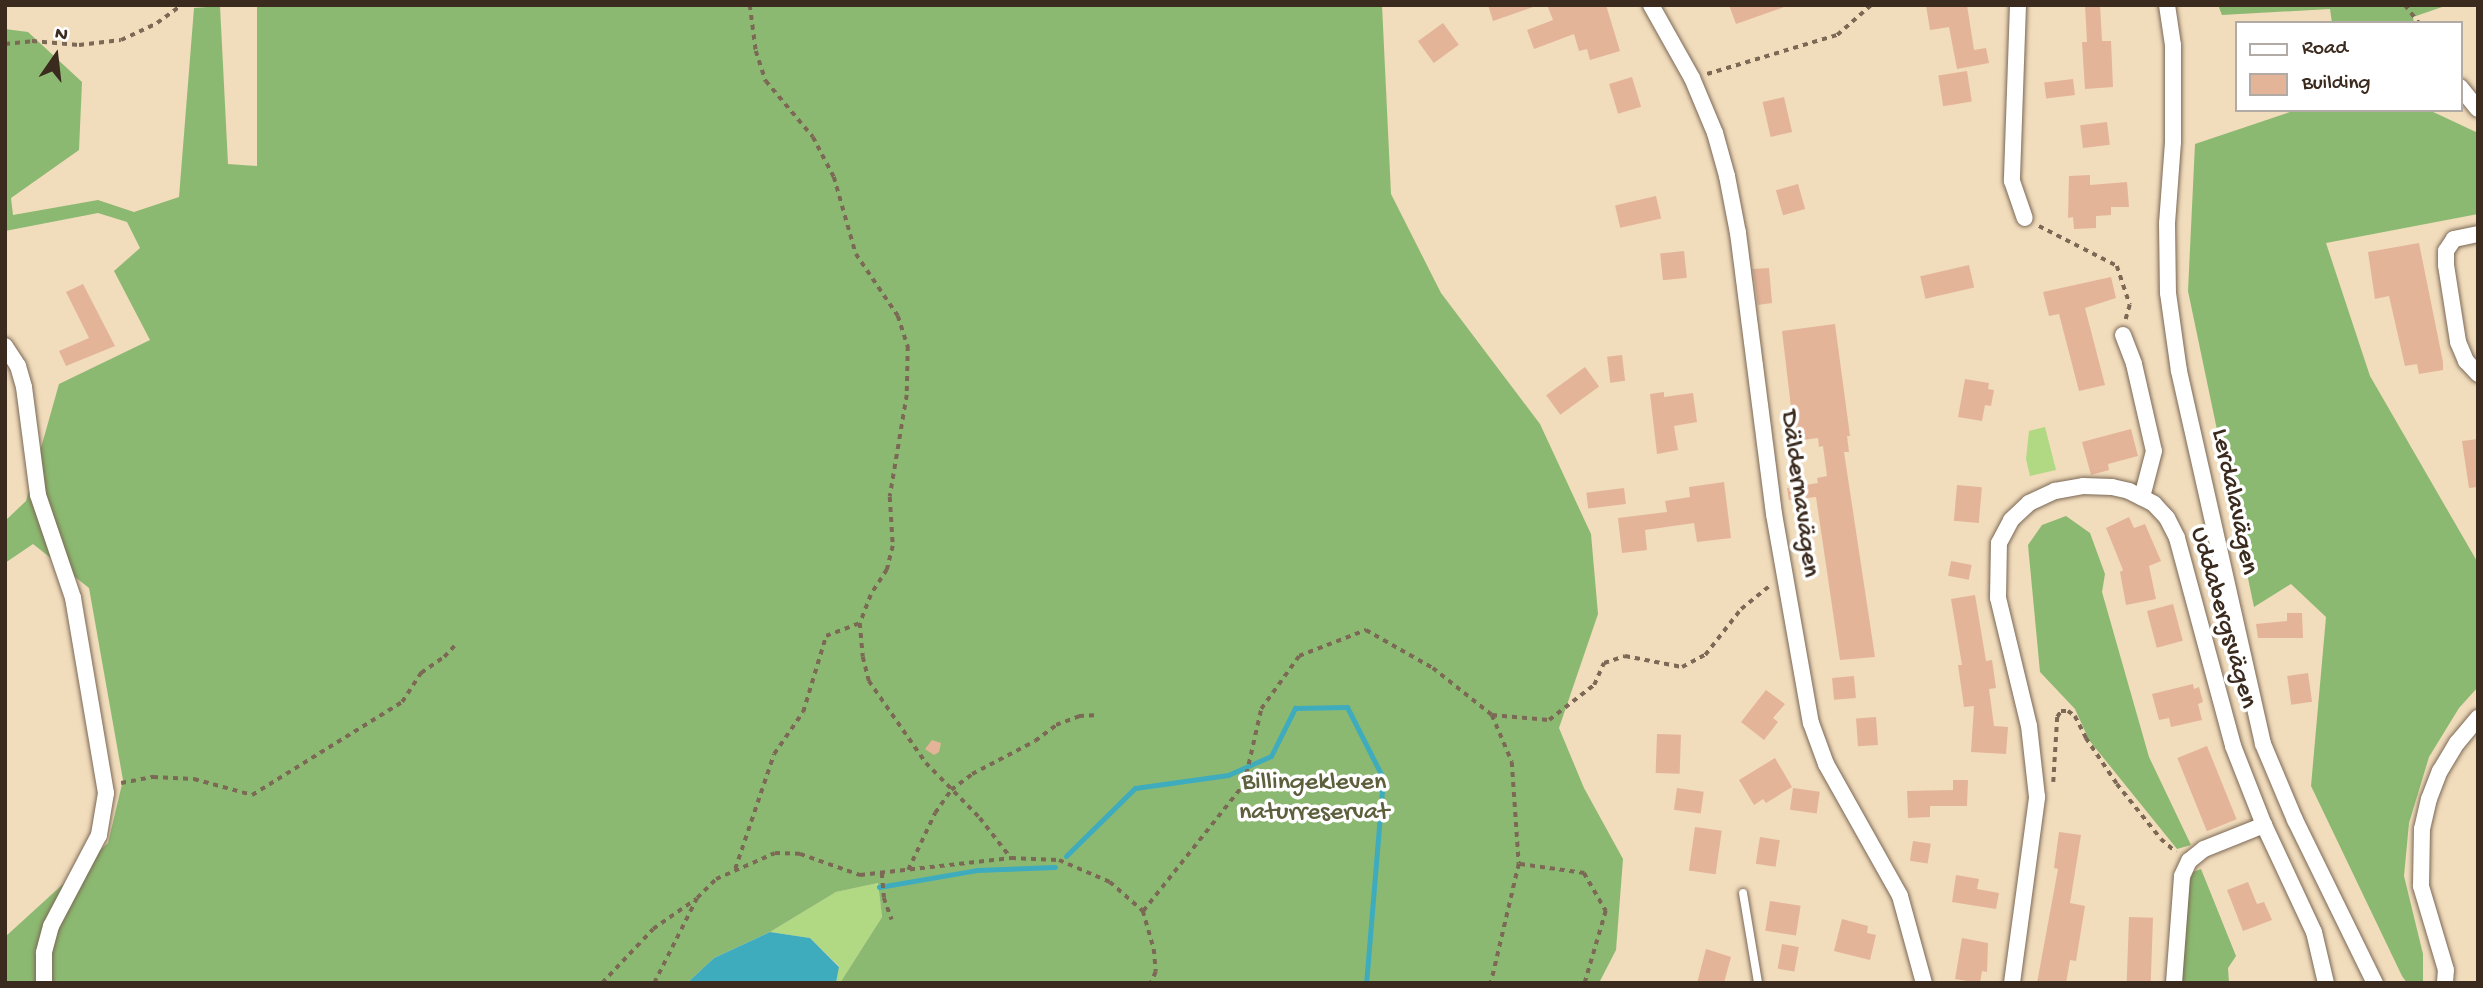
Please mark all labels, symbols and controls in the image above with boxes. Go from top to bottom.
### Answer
north arrow [21,21,91,91]
legend [2234,21,2462,112]
text: N [52,22,70,48]
text: Road [2302,37,2348,62]
text: Building [2302,72,2371,97]
street label: Däldernavägen [1771,409,1825,579]
street label: Lerdalavägen [2202,426,2264,578]
street label: Uddabergsvägen [2181,524,2263,712]
park label: Billingekleven naturreservat [1239,768,1389,830]

